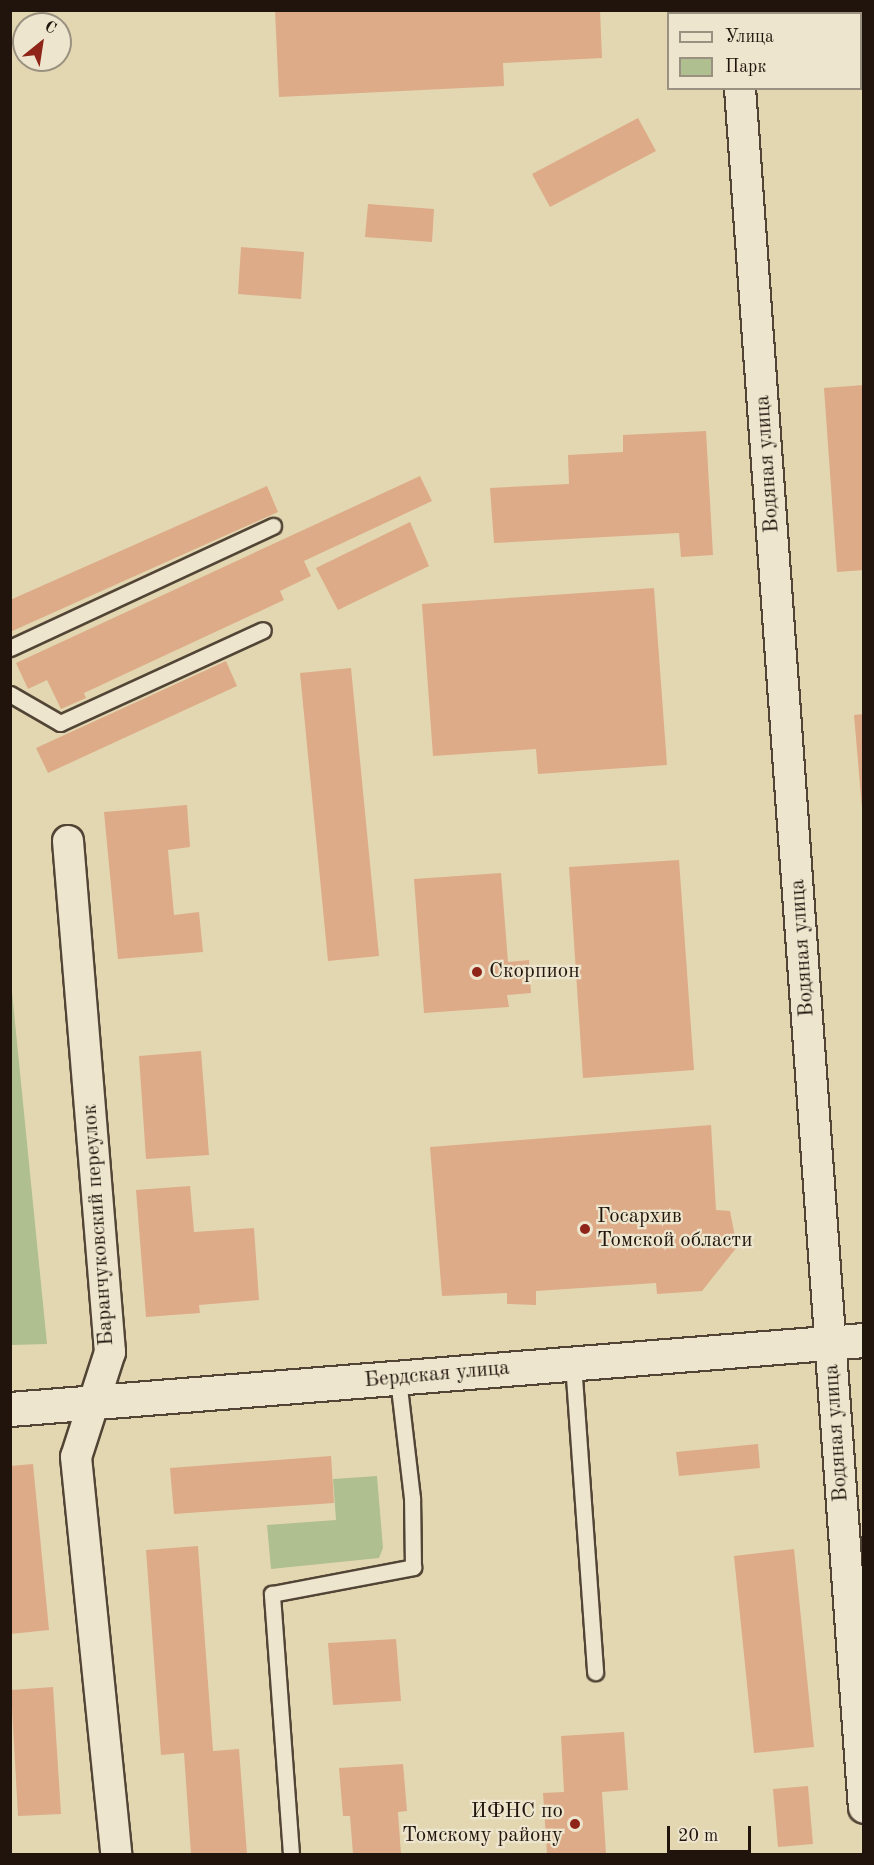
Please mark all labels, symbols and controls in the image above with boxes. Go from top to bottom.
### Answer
north arrow [12,12,72,72]
legend [667,12,862,90]
text: С [41,19,59,38]
text: Улица [725,28,774,46]
text: Парк [725,58,766,76]
street label: Водяная улица [751,394,785,534]
street label: Водяная улица [786,878,820,1018]
place label: Скорпион [489,959,580,985]
marker: Скорпион [470,965,484,979]
street label: Баранчуковский переулок [78,1103,120,1347]
place label: Госархив Томской области [597,1204,753,1254]
marker: Госархив Томской области [578,1222,592,1236]
street label: Бердская улица [363,1356,511,1394]
street label: Водяная улица [820,1363,854,1503]
place label: ИФНС по Томскому району [402,1799,563,1849]
scale bar [670,1814,754,1852]
marker: ИФНС по Томскому району [568,1817,582,1831]
text: 20 m [678,1827,718,1845]

